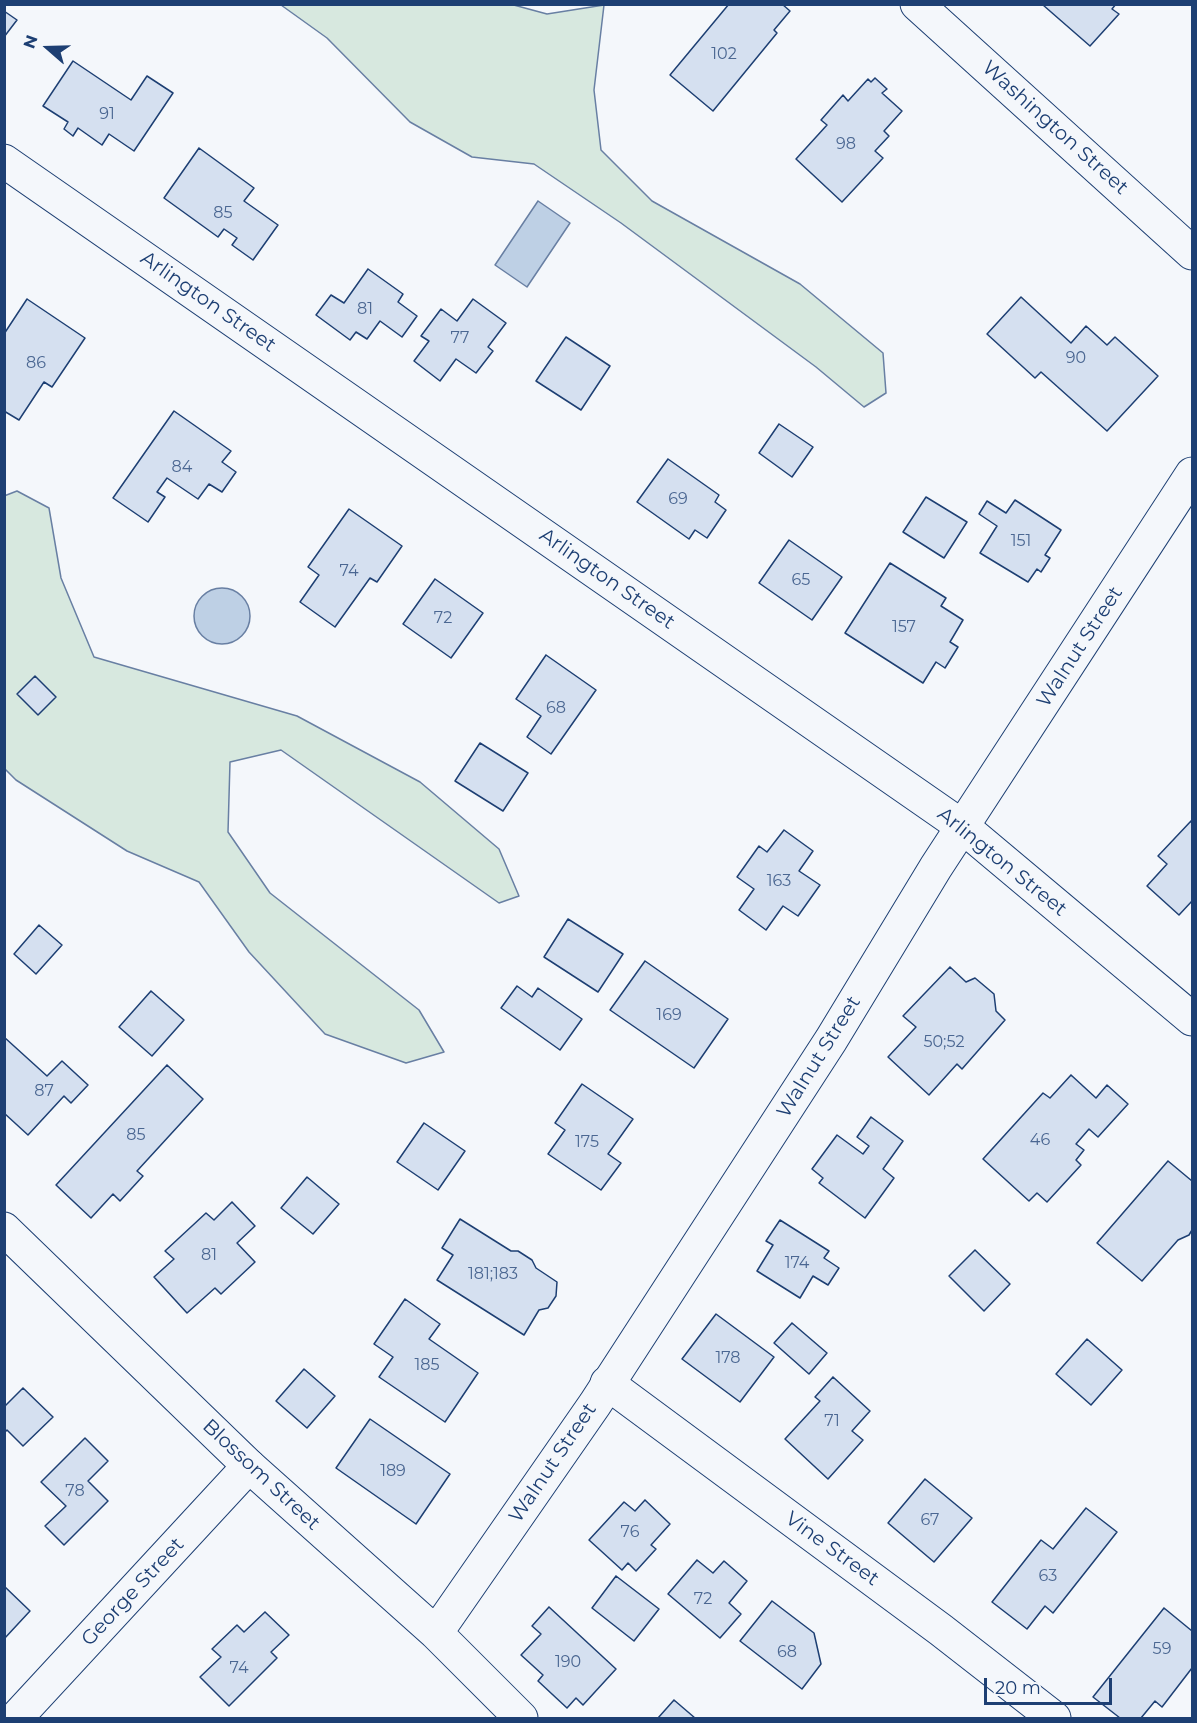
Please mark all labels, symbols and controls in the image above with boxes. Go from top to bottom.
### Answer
north arrow [18,18,78,78]
text: N [19,32,42,51]
house number: 102 [711,44,737,64]
street label: Washington Street [977,56,1133,200]
house number: 91 [99,104,115,124]
house number: 98 [836,134,856,154]
house number: 85 [213,203,233,223]
street label: Arlington Street [136,246,280,358]
house number: 81 [357,299,373,319]
house number: 77 [451,328,469,348]
house number: 90 [1066,348,1086,368]
house number: 86 [26,353,46,373]
house number: 84 [172,457,192,477]
house number: 69 [668,489,688,509]
street label: Arlington Street [535,523,679,635]
house number: 151 [1011,531,1031,551]
house number: 74 [340,561,358,581]
house number: 65 [792,570,810,590]
street label: Walnut Street [1032,582,1128,712]
house number: 72 [434,608,452,628]
house number: 157 [892,617,916,637]
house number: 68 [546,698,566,718]
street label: Arlington Street [932,802,1072,922]
house number: 163 [767,871,791,891]
street label: Walnut Street [772,992,866,1122]
house number: 169 [656,1005,682,1025]
house number: 50;52 [923,1032,965,1052]
house number: 87 [34,1081,54,1101]
house number: 85 [126,1125,146,1145]
house number: 46 [1030,1130,1050,1150]
house number: 175 [575,1132,599,1152]
house number: 81 [201,1245,217,1265]
house number: 174 [785,1253,809,1273]
house number: 181;183 [468,1264,518,1284]
house number: 178 [715,1348,741,1368]
house number: 185 [414,1355,440,1375]
street label: Walnut Street [504,1399,602,1527]
house number: 71 [824,1411,840,1431]
street label: Blossom Street [197,1414,325,1536]
house number: 189 [380,1461,406,1481]
house number: 78 [65,1481,85,1501]
street label: Vine Street [780,1507,884,1591]
house number: 67 [920,1510,940,1530]
house number: 76 [621,1522,639,1542]
street label: George Street [77,1533,189,1651]
house number: 63 [1039,1566,1057,1586]
house number: 72 [694,1589,712,1609]
house number: 59 [1153,1639,1171,1659]
house number: 68 [777,1642,797,1662]
house number: 190 [555,1652,581,1672]
house number: 74 [230,1658,248,1678]
scale bar [987,1666,1114,1704]
text: 20 m [995,1677,1041,1699]

